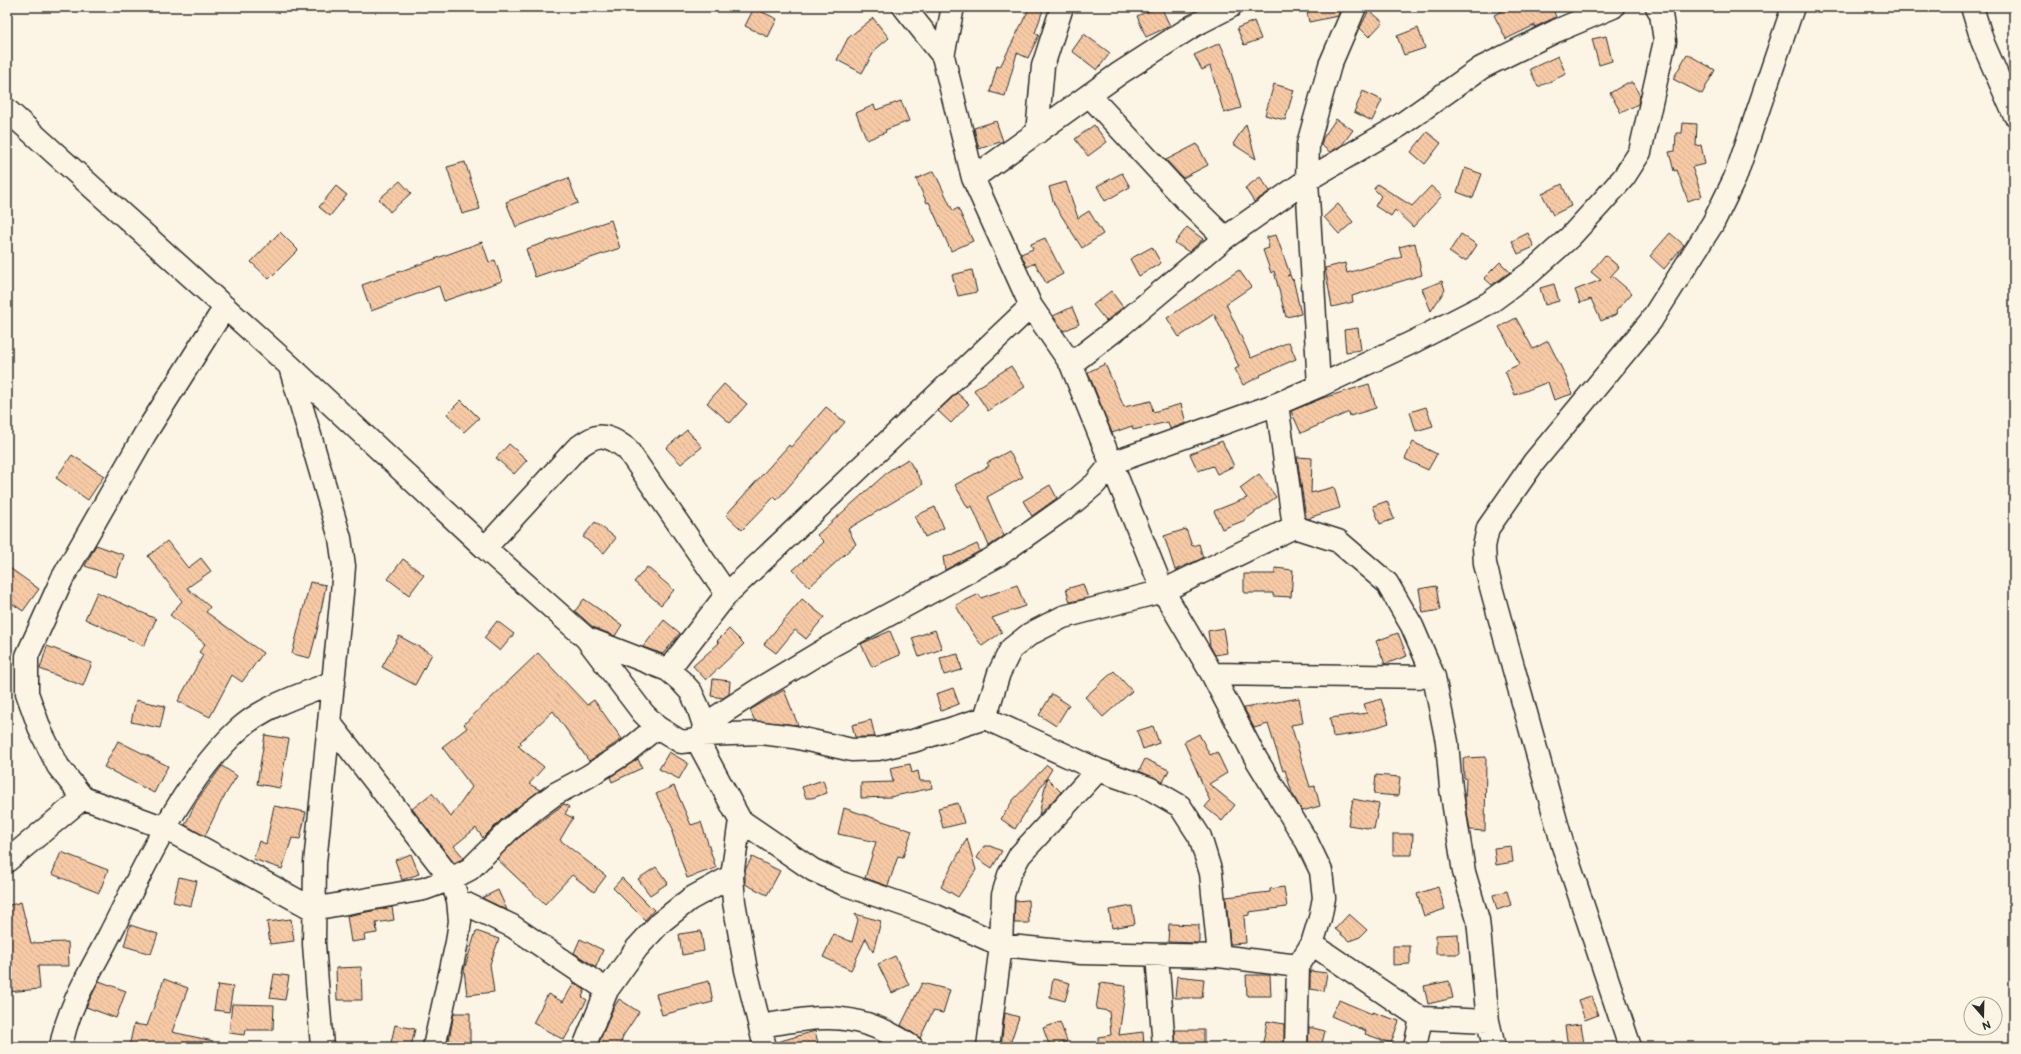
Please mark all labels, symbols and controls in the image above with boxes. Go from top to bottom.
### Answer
north arrow [1963,996,2003,1036]
text: N [1980,1017,1992,1032]

